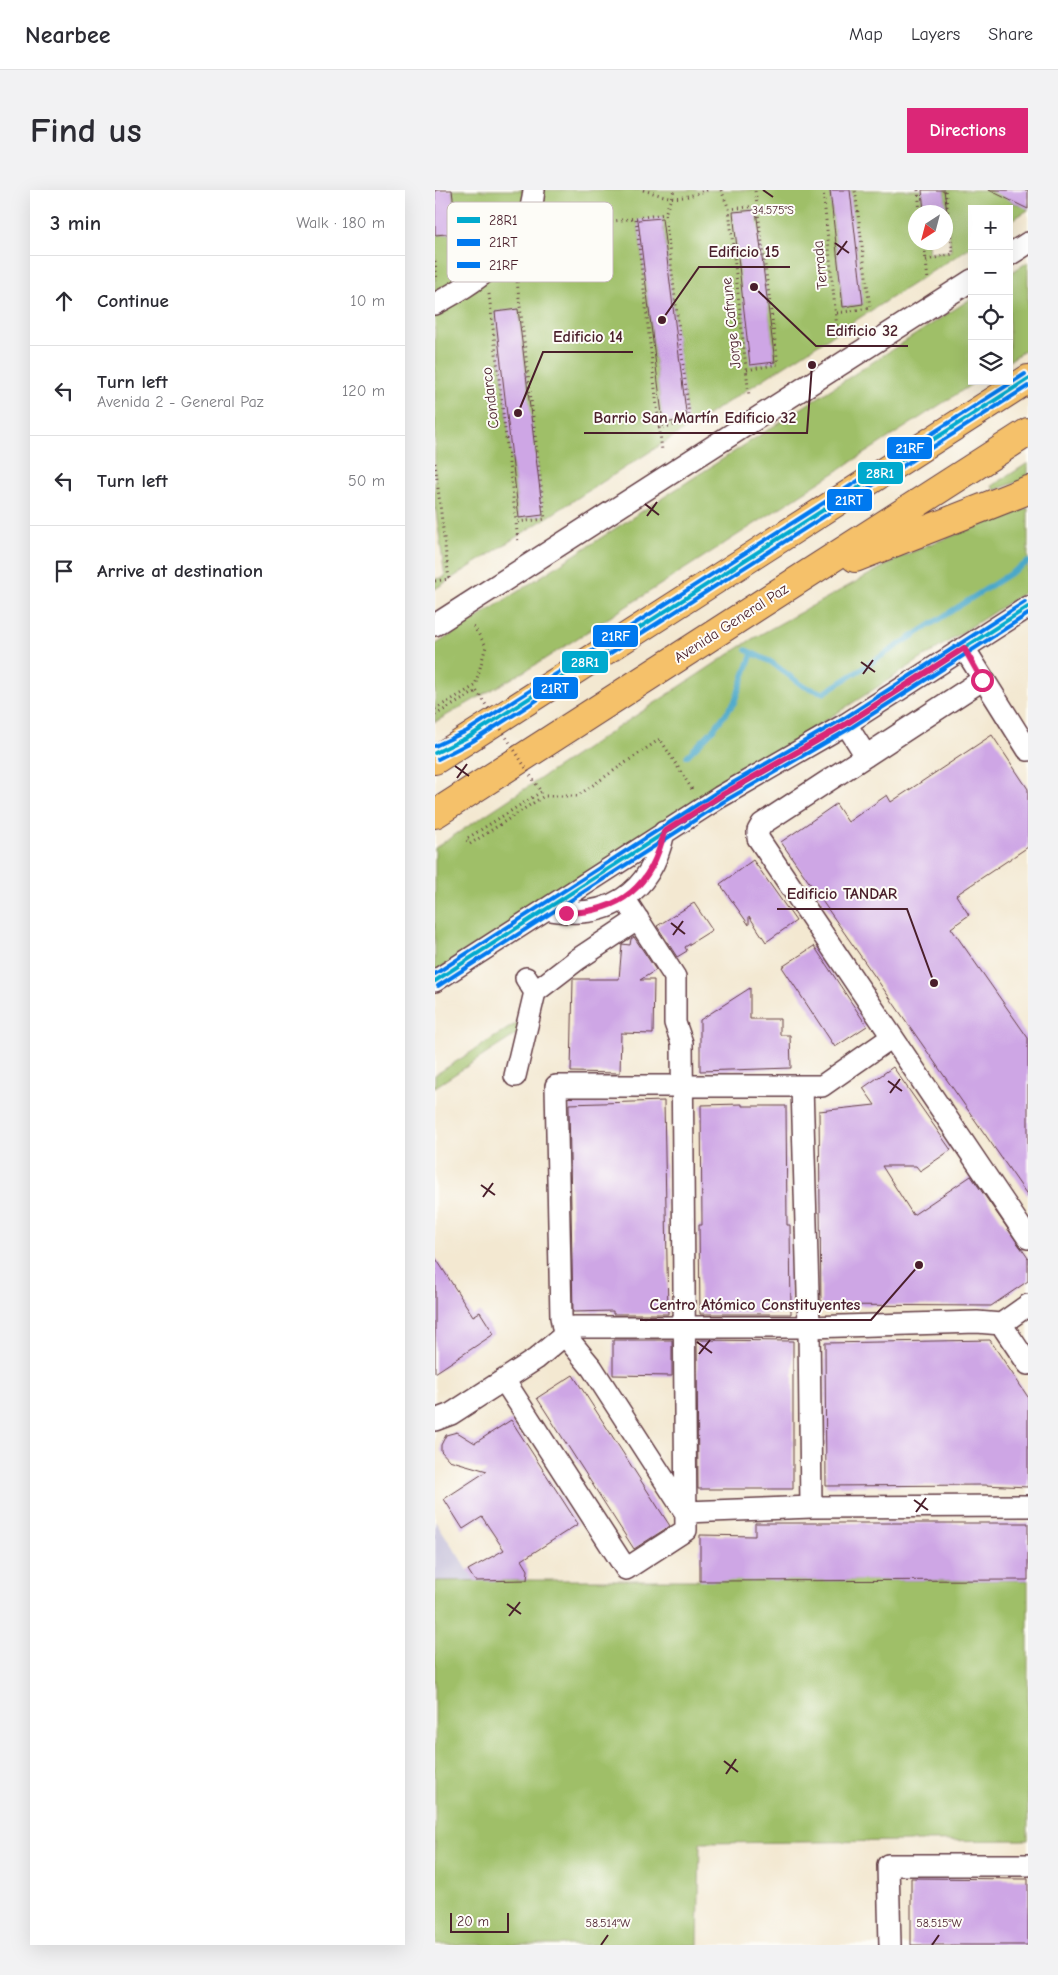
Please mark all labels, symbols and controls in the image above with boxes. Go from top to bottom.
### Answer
text: Nearbee [25,21,110,49]
text: Map [849,24,883,45]
text: Layers [911,24,960,45]
text: Share [988,24,1033,45]
button: Directions [907,108,1028,153]
text: Find us [30,110,142,151]
legend [447,202,613,282]
text: 34.575°S [752,203,794,217]
north arrow [908,205,953,250]
map controls [968,205,1013,385]
button: + [968,205,1013,250]
text: 3 min [50,211,101,235]
text: 28R1 [489,212,517,229]
text: Walk · 180 m [296,214,385,232]
text: 21RT [489,234,518,251]
callout: Edificio 15 [699,236,790,267]
street label: Terrada [808,240,832,290]
text: Edificio 15 [709,243,779,261]
button: − [968,250,1013,295]
text: 21RF [489,257,518,274]
street label: Jorge Cafrune [717,276,745,369]
icon: ahead [50,287,78,315]
text: Continue [97,290,169,312]
text: 10 m [350,292,385,310]
button: locate [968,295,1013,340]
callout: Edificio 32 [816,315,908,346]
callout: Edificio 14 [543,321,633,352]
text: Edificio 32 [826,322,898,340]
text: Edificio 14 [553,328,623,346]
button: layers [968,340,1013,385]
street label: Condarco [477,366,503,430]
text: Turn left [97,371,168,393]
icon: left [50,377,78,405]
text: 120 m [342,382,385,400]
text: Avenida 2 - General Paz [97,393,264,411]
callout: Barrio San Martín Edificio 32 [584,402,807,433]
text: Barrio San Martín Edificio 32 [594,409,796,427]
line badge: 21RF [886,436,933,460]
text: 21RF [896,440,925,457]
line badge: 28R1 [857,461,904,485]
text: 28R1 [866,465,894,482]
icon: left [50,467,78,495]
text: Turn left [97,470,168,492]
text: 50 m [348,472,385,490]
line badge: 21RT [826,488,873,512]
text: 21RT [835,492,864,509]
icon: arrive [50,557,78,585]
text: Arrive at destination [97,560,263,582]
street label: Avenida General Paz [671,579,792,667]
line badge: 21RF [592,624,639,648]
text: 21RF [602,628,631,645]
line badge: 28R1 [561,650,609,674]
text: 28R1 [571,654,599,671]
route start [971,669,994,692]
line badge: 21RT [532,676,579,700]
text: 21RT [541,680,570,697]
callout: Edificio TANDAR [777,878,907,909]
text: Edificio TANDAR [787,885,898,903]
route end [555,902,578,925]
callout: Centro Atómico Constituyentes [640,1289,871,1320]
text: Centro Atómico Constituyentes [650,1296,861,1314]
scale bar [450,1910,509,1933]
text: 20 m [457,1913,489,1930]
text: 58.514°W [586,1916,631,1930]
text: 58.515°W [916,1916,962,1930]

